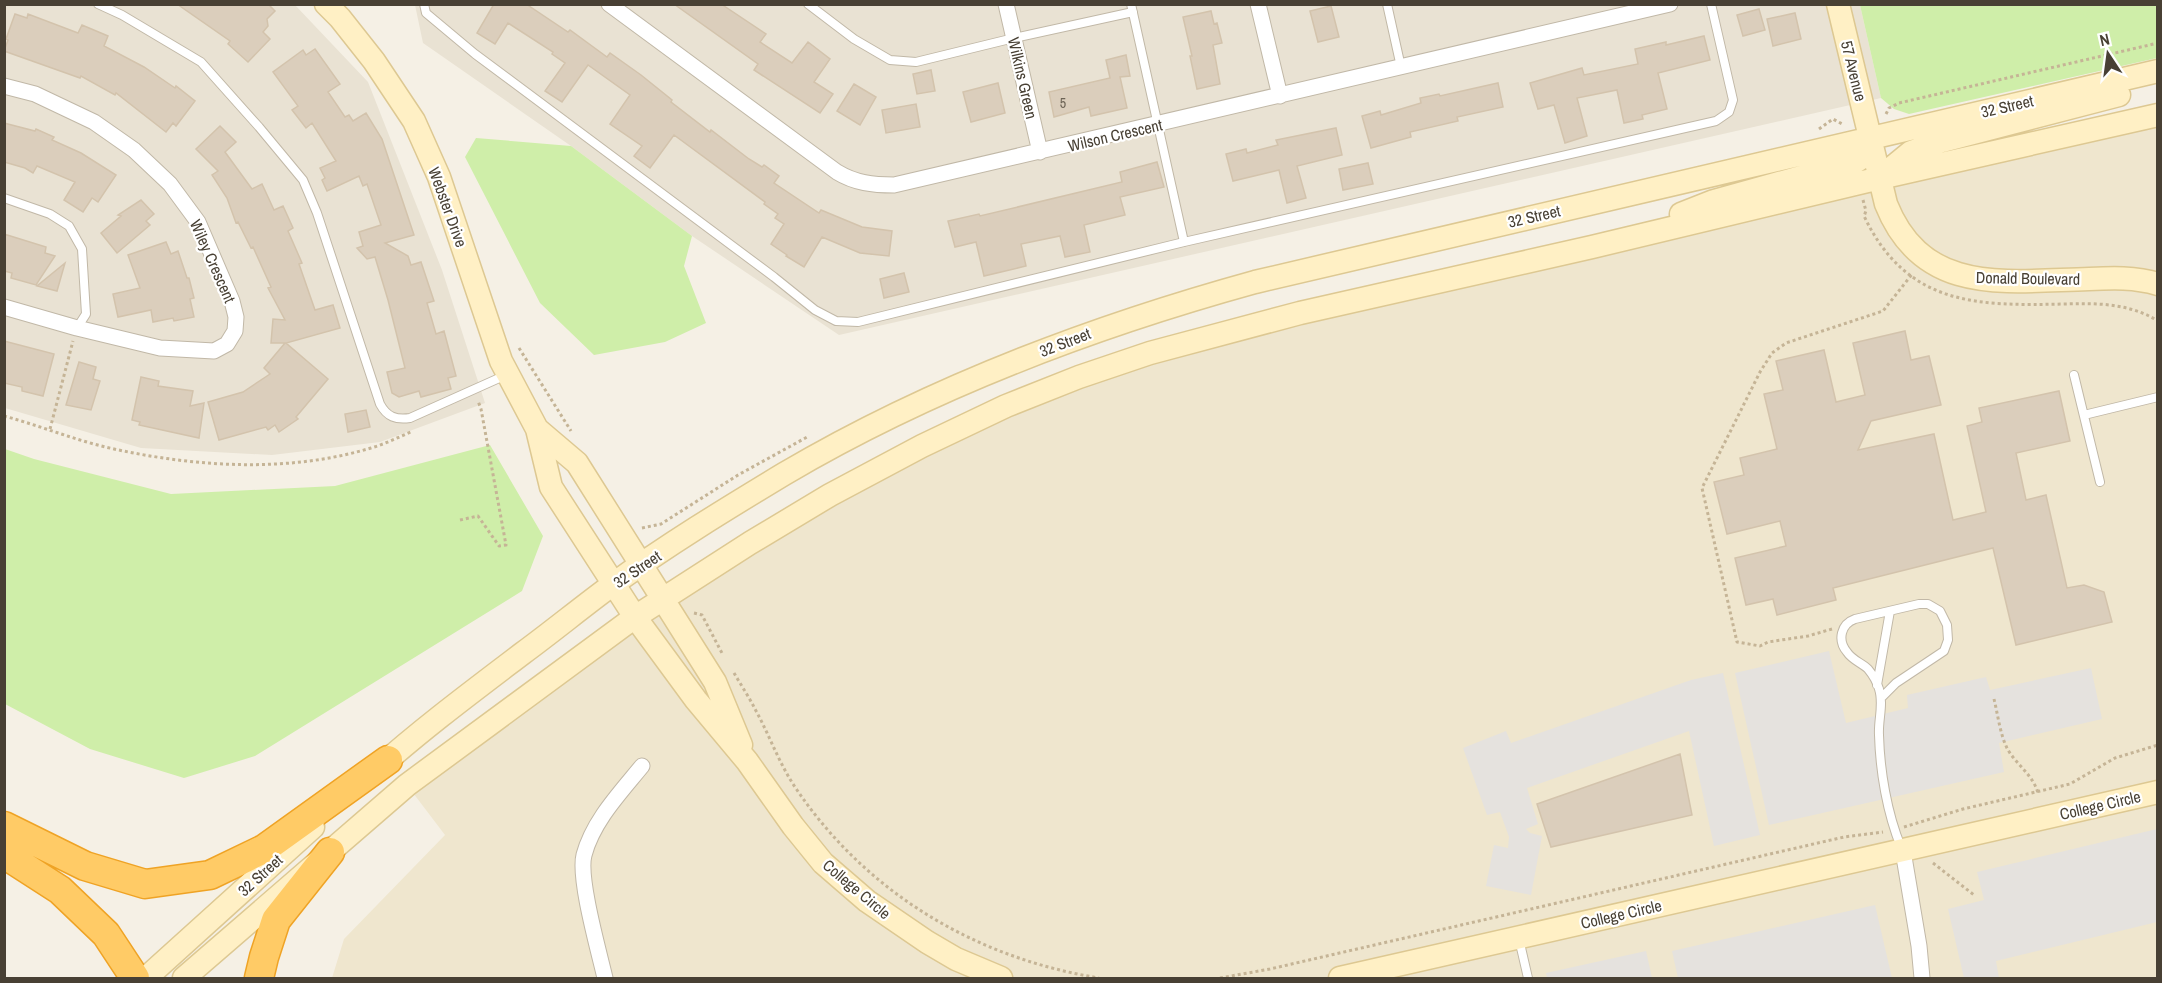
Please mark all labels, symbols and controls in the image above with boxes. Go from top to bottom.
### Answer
north arrow [2078,24,2138,84]
text: N [2098,28,2112,51]
street label: Wilkins Green [1003,35,1043,121]
street label: 57 Avenue [1836,38,1872,104]
street label: 32 Street [1979,89,2036,123]
house number: 5 [1060,94,1066,112]
street label: Wilson Crescent [1066,113,1165,157]
street label: Webster Drive [423,164,473,250]
street label: 32 Street [1506,199,1563,233]
street label: Wiley Crescent [185,216,241,306]
street label: Donald Boulevard [1976,266,2080,290]
street label: 32 Street [1036,322,1094,362]
street label: 32 Street [609,545,666,593]
street label: College Circle [2057,785,2143,825]
street label: 32 Street [233,849,287,901]
street label: College Circle [818,854,896,924]
street label: College Circle [1578,894,1664,934]

